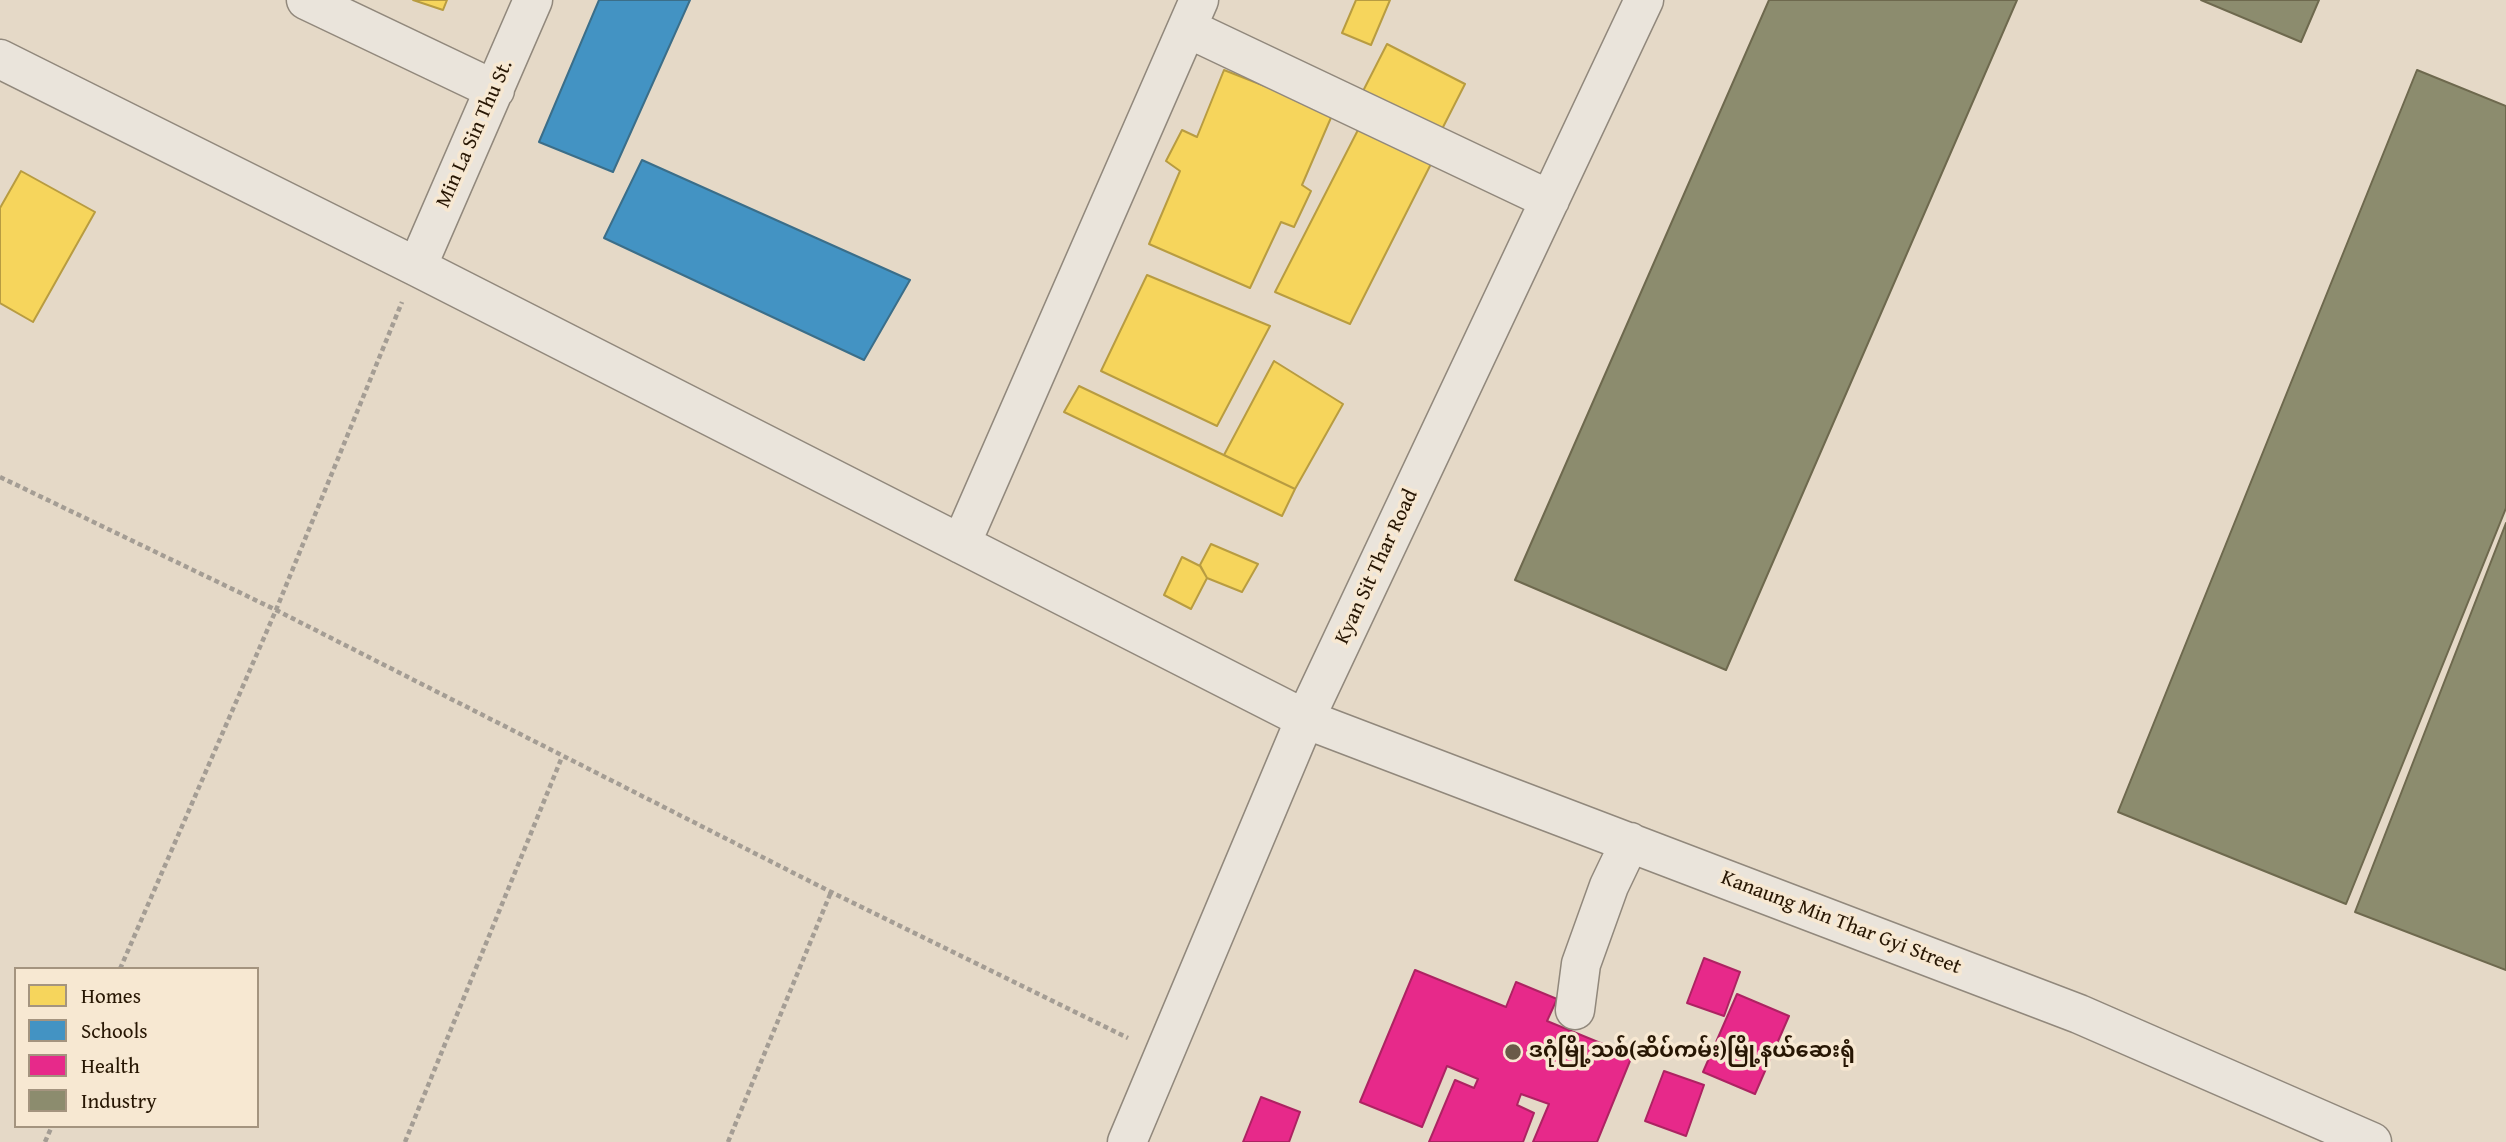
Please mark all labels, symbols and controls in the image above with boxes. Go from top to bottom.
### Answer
street label: Min La Sin Thu St. [431,56,519,212]
street label: Kyan Sit Thar Road [1330,486,1424,648]
street label: Kanaung Min Thar Gyi Street [1717,866,1965,980]
legend [14,967,259,1128]
text: Homes [81,980,141,1011]
text: Schools [81,1015,148,1046]
place label: ဒဂုံမြို့သစ်(ဆိပ်ကမ်း)မြို့နယ်ဆေးရုံ [1529,1039,1855,1065]
marker: ဒဂုံမြို့သစ်(ဆိပ်ကမ်း)မြို့နယ်ဆေးရုံ [1503,1042,1523,1062]
text: Health [81,1050,140,1081]
text: Industry [81,1085,157,1116]

